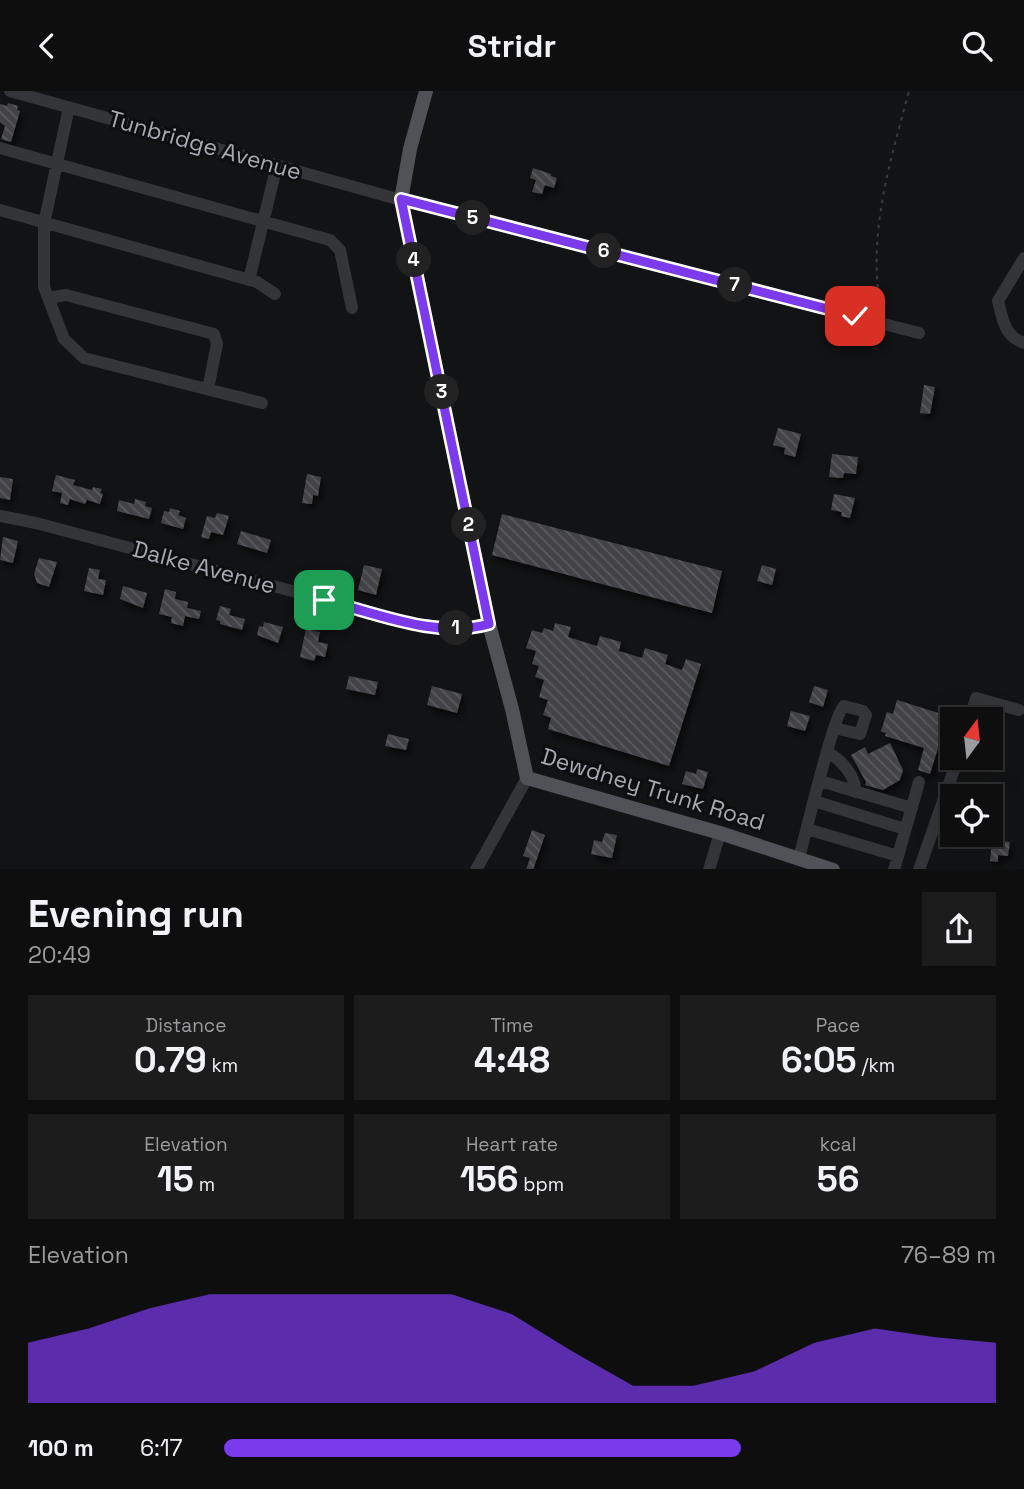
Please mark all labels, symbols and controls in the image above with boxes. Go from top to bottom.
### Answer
text: Stridr [468,26,556,66]
icon: back [28,27,66,65]
icon: search [958,27,996,65]
street label: Tunbridge Avenue [105,103,305,187]
pin: 5 [456,201,490,235]
text: 5 [467,205,478,230]
pin: 6 [586,233,622,269]
text: 6 [598,238,609,263]
pin: 4 [396,243,432,277]
text: 4 [407,247,420,272]
pin: 7 [718,267,752,303]
text: 7 [729,272,740,297]
pin [825,286,885,346]
icon: check [836,297,874,335]
pin: 3 [424,375,460,409]
text: 3 [436,379,447,404]
pin: 2 [452,507,486,543]
text: 2 [463,512,474,537]
street label: Dalke Avenue [129,534,279,600]
pin [294,570,354,630]
icon: arrive [305,581,343,619]
pin: 1 [438,611,474,645]
text: 1 [451,615,460,640]
north arrow [940,707,1003,770]
map controls [940,707,1003,847]
street label: Dewdney Trunk Road [538,741,768,837]
button: locate [940,784,1003,847]
text: Evening run [28,890,244,938]
button: share [922,892,996,966]
text: 20:49 [28,940,91,970]
text: Distance [146,1013,226,1038]
text: Time [490,1013,534,1038]
text: Pace [816,1013,860,1038]
text: 0.79 [134,1038,207,1082]
text: 4:48 [474,1038,550,1082]
text: 6:05 [781,1038,857,1082]
text: km [207,1053,238,1078]
text: /km [857,1053,895,1078]
text: Elevation [144,1132,228,1157]
text: Heart rate [466,1132,558,1157]
text: kcal [820,1132,856,1157]
text: 15 [157,1157,194,1201]
text: 156 [460,1157,518,1201]
text: 56 [817,1157,859,1201]
text: m [194,1172,215,1197]
text: bpm [518,1172,564,1197]
text: Elevation [28,1240,129,1270]
text: 76–89 m [901,1240,996,1270]
text: 100 m [28,1433,94,1463]
text: 6:17 [140,1433,182,1463]

